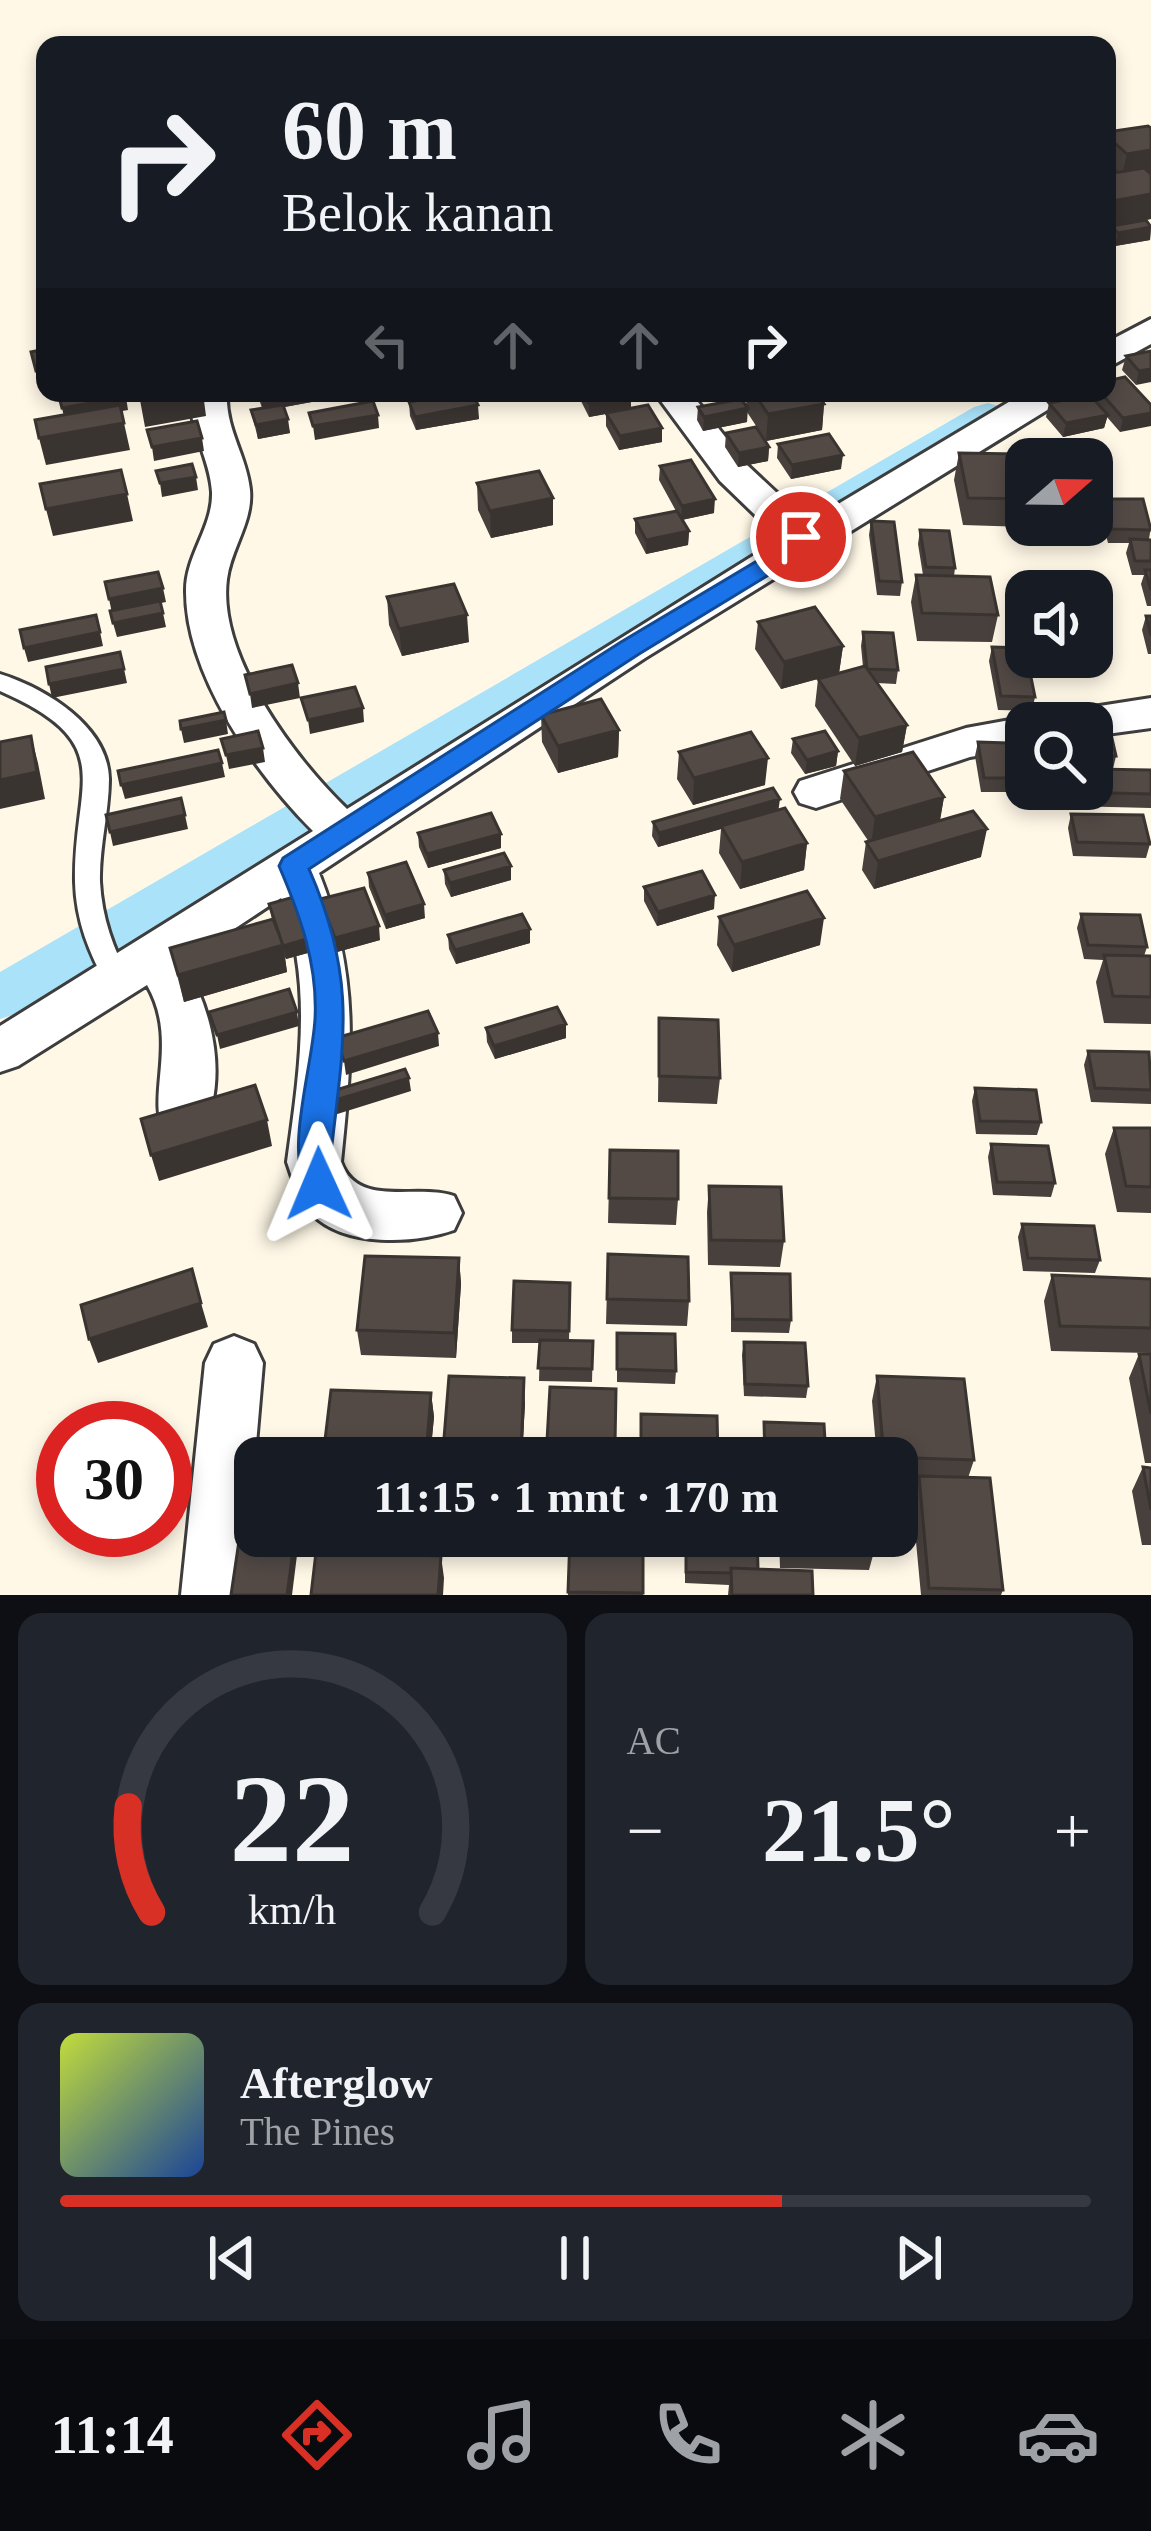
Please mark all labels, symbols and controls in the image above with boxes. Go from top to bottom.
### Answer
icon: right [84,84,240,240]
text: 60 m [282,84,457,177]
text: Belok kanan [282,183,553,243]
icon: left [354,312,420,378]
icon: ahead [480,312,546,378]
icon: ahead [606,312,672,378]
icon: right [732,312,798,378]
north arrow [1005,438,1113,546]
map controls [1005,438,1113,810]
pin [750,486,852,588]
icon: arrive [768,504,834,570]
button: sound [1005,570,1113,678]
button: search [1005,702,1113,810]
position arrow [256,1121,382,1247]
speed limit sign: 30 [36,1401,192,1557]
text: 11:15 · 1 mnt · 170 m [374,1472,779,1522]
text: AC [627,1719,681,1762]
text: 22 [230,1750,355,1888]
text: 21.5° [762,1781,956,1880]
text: − [627,1794,664,1867]
text: + [1054,1794,1091,1867]
text: km/h [248,1886,336,1933]
text: Afterglow [240,2058,432,2108]
text: The Pines [240,2110,395,2153]
icon: previous [199,2225,265,2291]
icon: pause [542,2225,608,2291]
icon: next [886,2225,952,2291]
icon: directions [275,2393,359,2477]
icon: music [460,2393,544,2477]
icon: phone [646,2393,730,2477]
icon: climate [831,2393,915,2477]
icon: car [1016,2393,1100,2477]
text: 11:14 [51,2405,174,2465]

